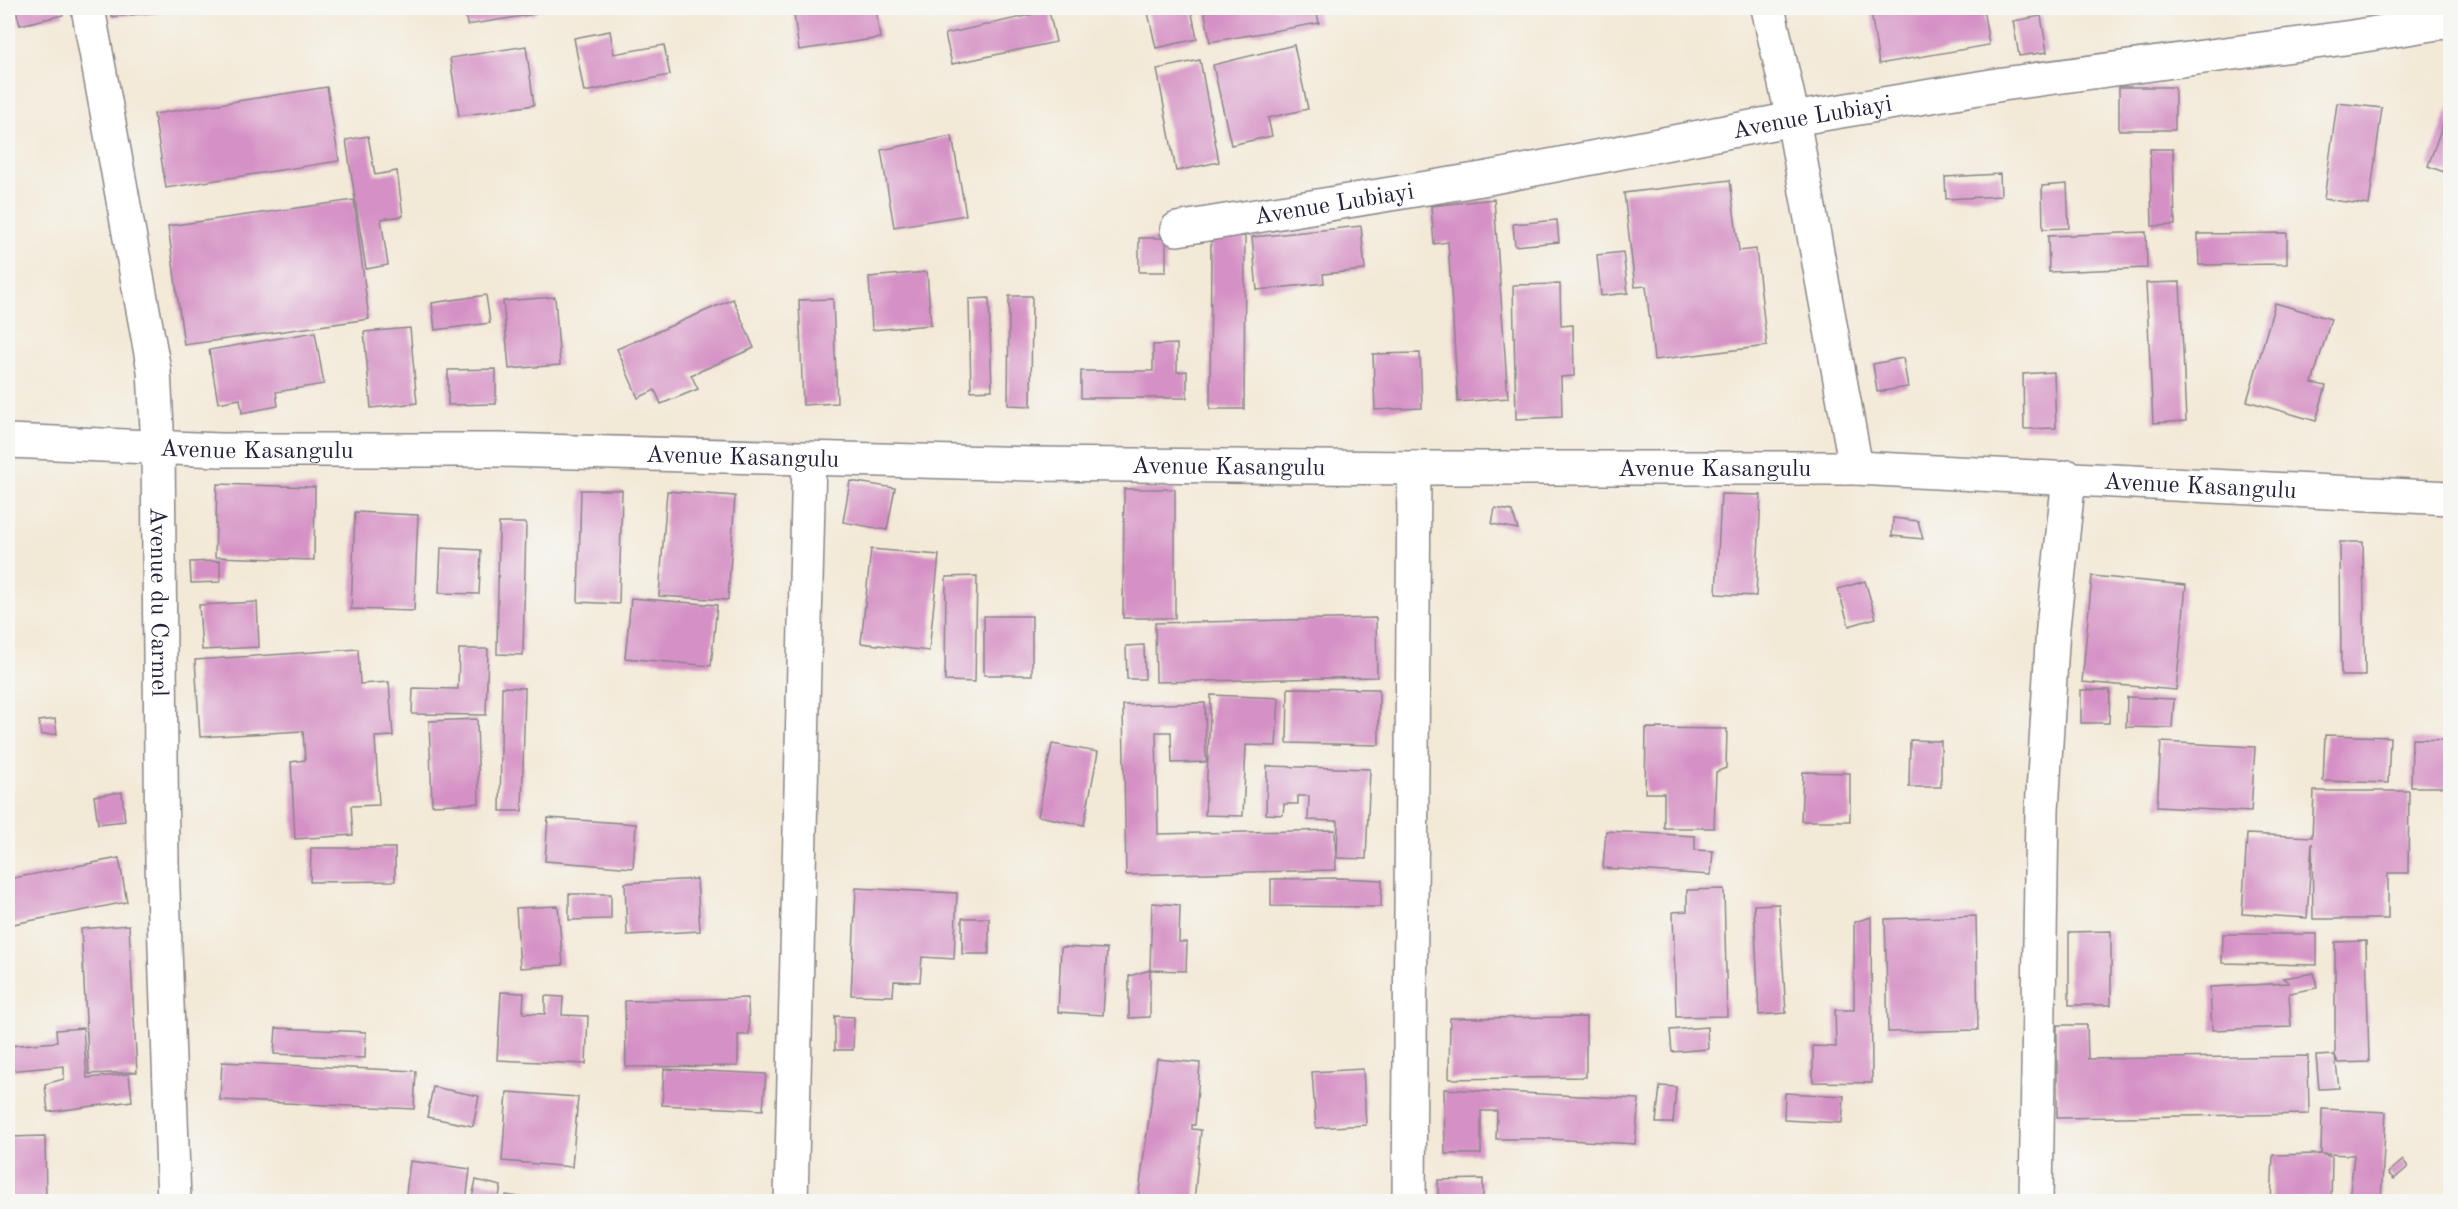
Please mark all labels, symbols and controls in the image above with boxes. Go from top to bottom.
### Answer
street label: Avenue Lubiayi [1731,93,1894,144]
street label: Avenue Lubiayi [1253,180,1416,230]
street label: Avenue Kasangulu [160,437,354,464]
street label: Avenue Kasangulu [646,444,840,473]
street label: Avenue Kasangulu [1132,455,1326,481]
street label: Avenue Kasangulu [1618,458,1811,482]
street label: Avenue Kasangulu [2103,471,2297,504]
street label: Avenue du Carmel [145,507,170,697]

